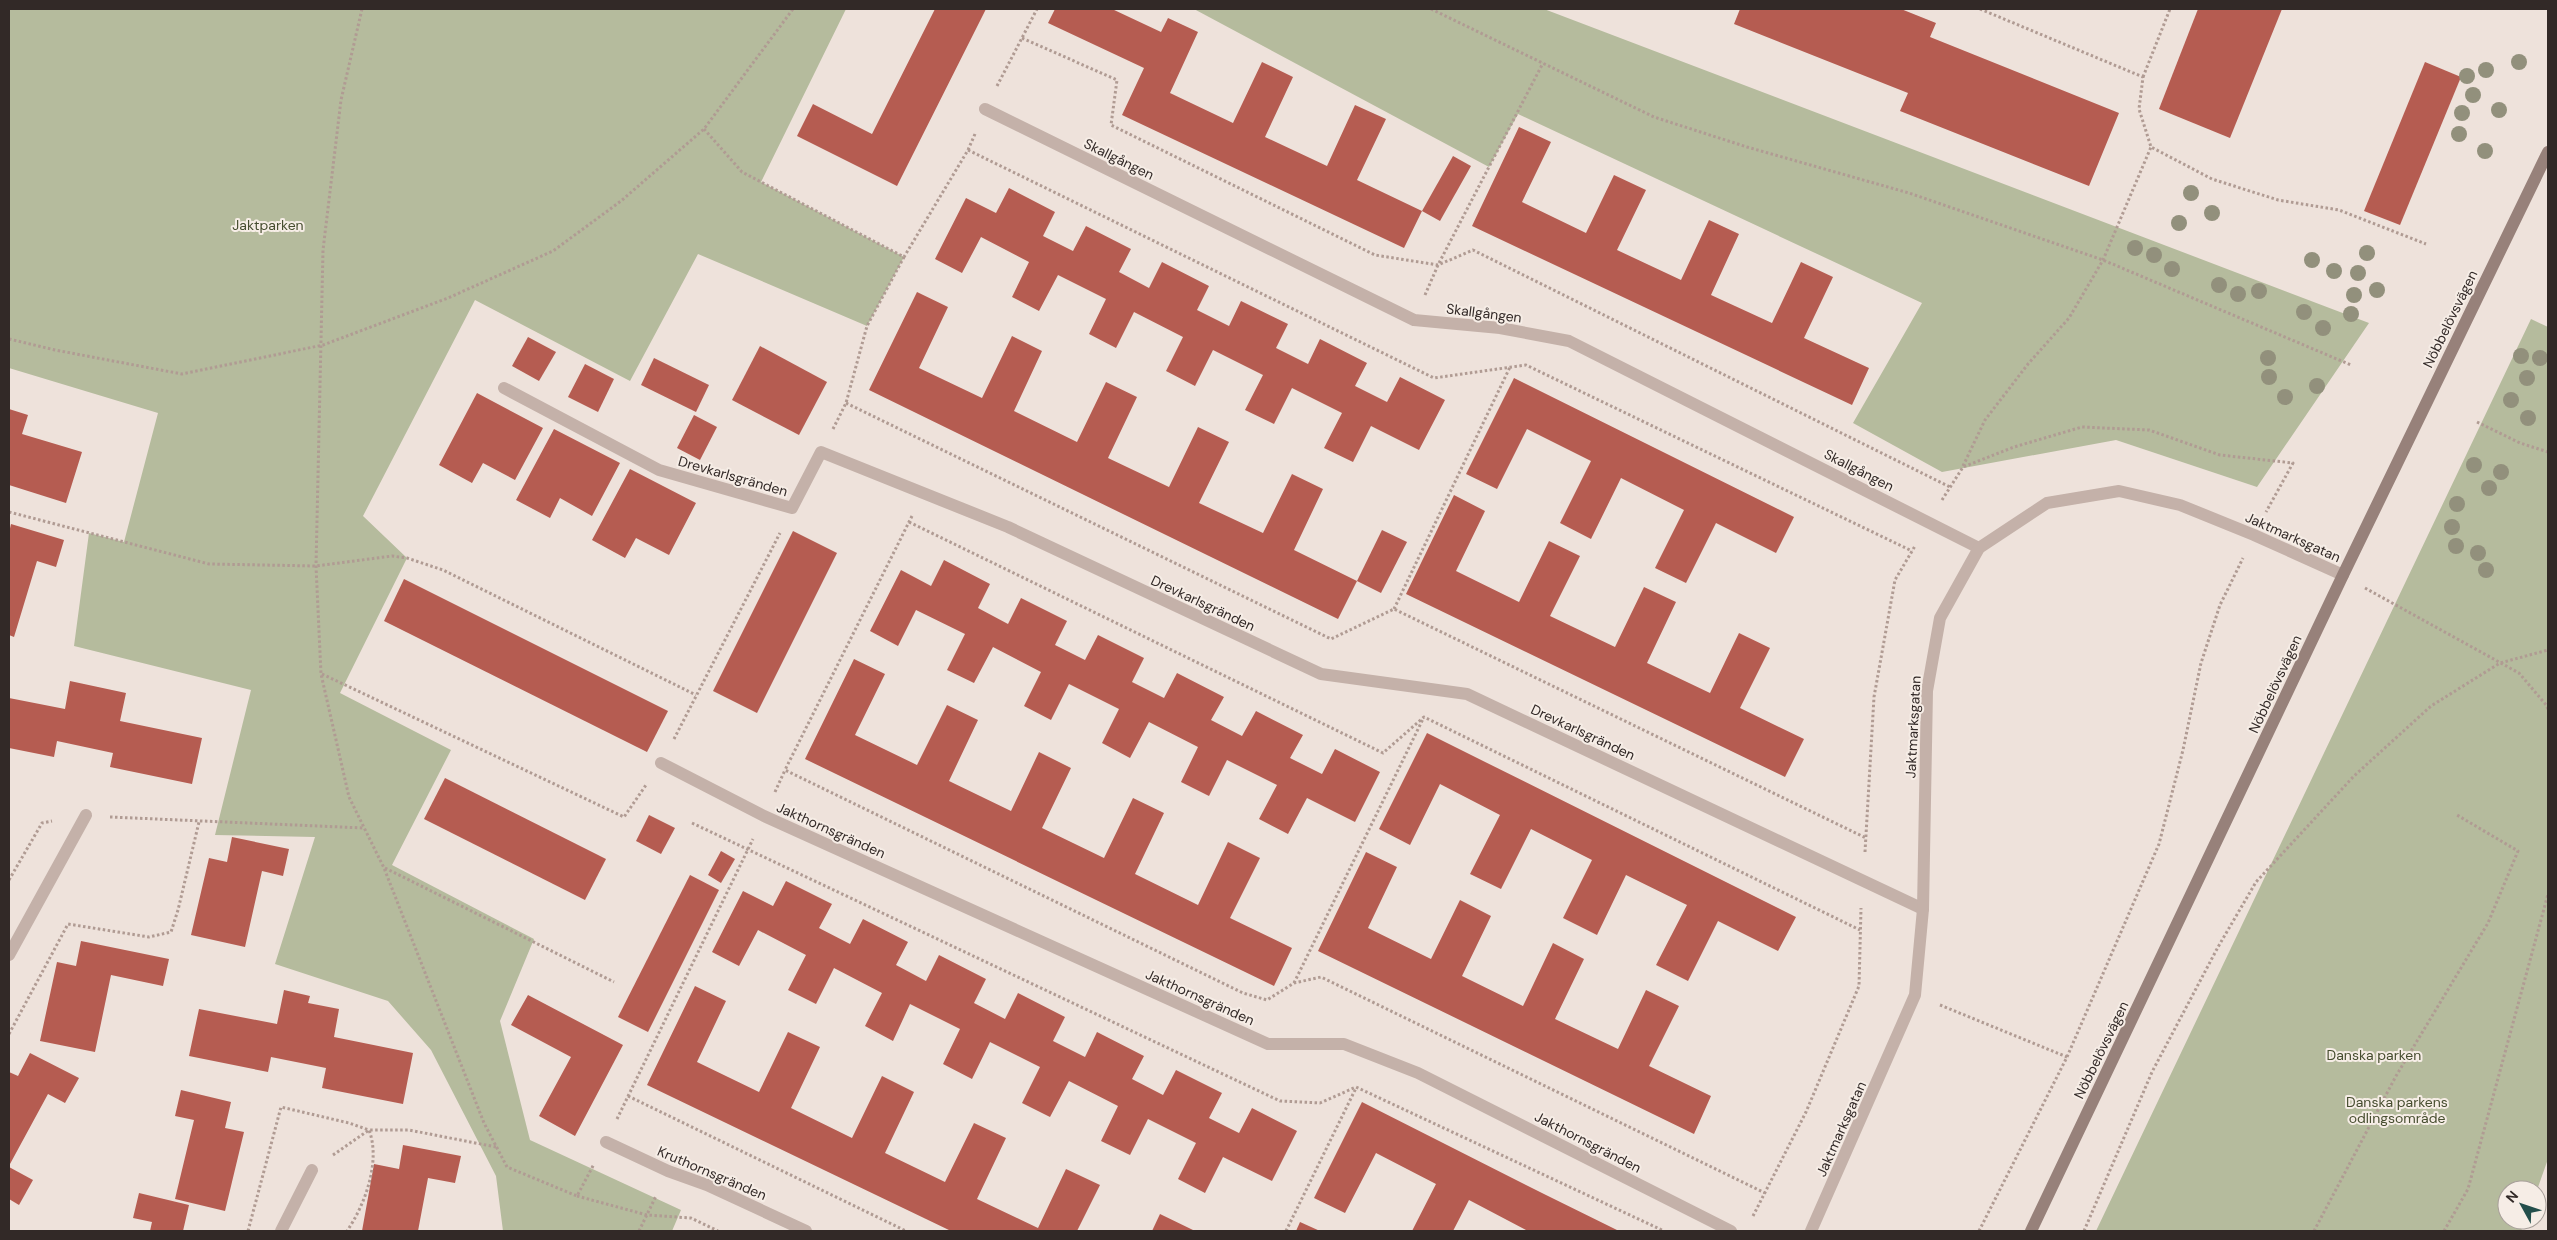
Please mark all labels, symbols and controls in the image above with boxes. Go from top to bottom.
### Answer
street label: Skallgången [1081,134,1157,184]
park label: Jaktparken [232,216,304,234]
street label: Nöbbelövsvägen [2419,267,2481,371]
street label: Skallgången [1445,299,1523,327]
street label: Skallgången [1821,445,1897,495]
street label: Drevkarlsgränden [676,452,790,500]
street label: Jaktmarksgatan [2243,508,2343,566]
street label: Drevkarlsgränden [1148,571,1258,635]
street label: Nöbbelövsvägen [2244,632,2306,736]
street label: Jaktmarksgatan [1901,675,1925,779]
street label: Drevkarlsgränden [1528,700,1638,764]
street label: Jakthornsgränden [774,798,888,862]
street label: Jakthornsgränden [1143,965,1257,1029]
street label: Nöbbelövsvägen [2070,998,2132,1102]
park label: Danska parken [2327,1046,2421,1064]
street label: Jaktmarksgatan [1812,1079,1870,1179]
park label: Danska parkens odlingsområde [2346,1093,2448,1127]
street label: Jakthornsgränden [1532,1107,1644,1177]
street label: Kruthornsgränden [655,1142,769,1204]
north arrow [2497,1180,2547,1230]
text: N [2502,1187,2522,1206]

